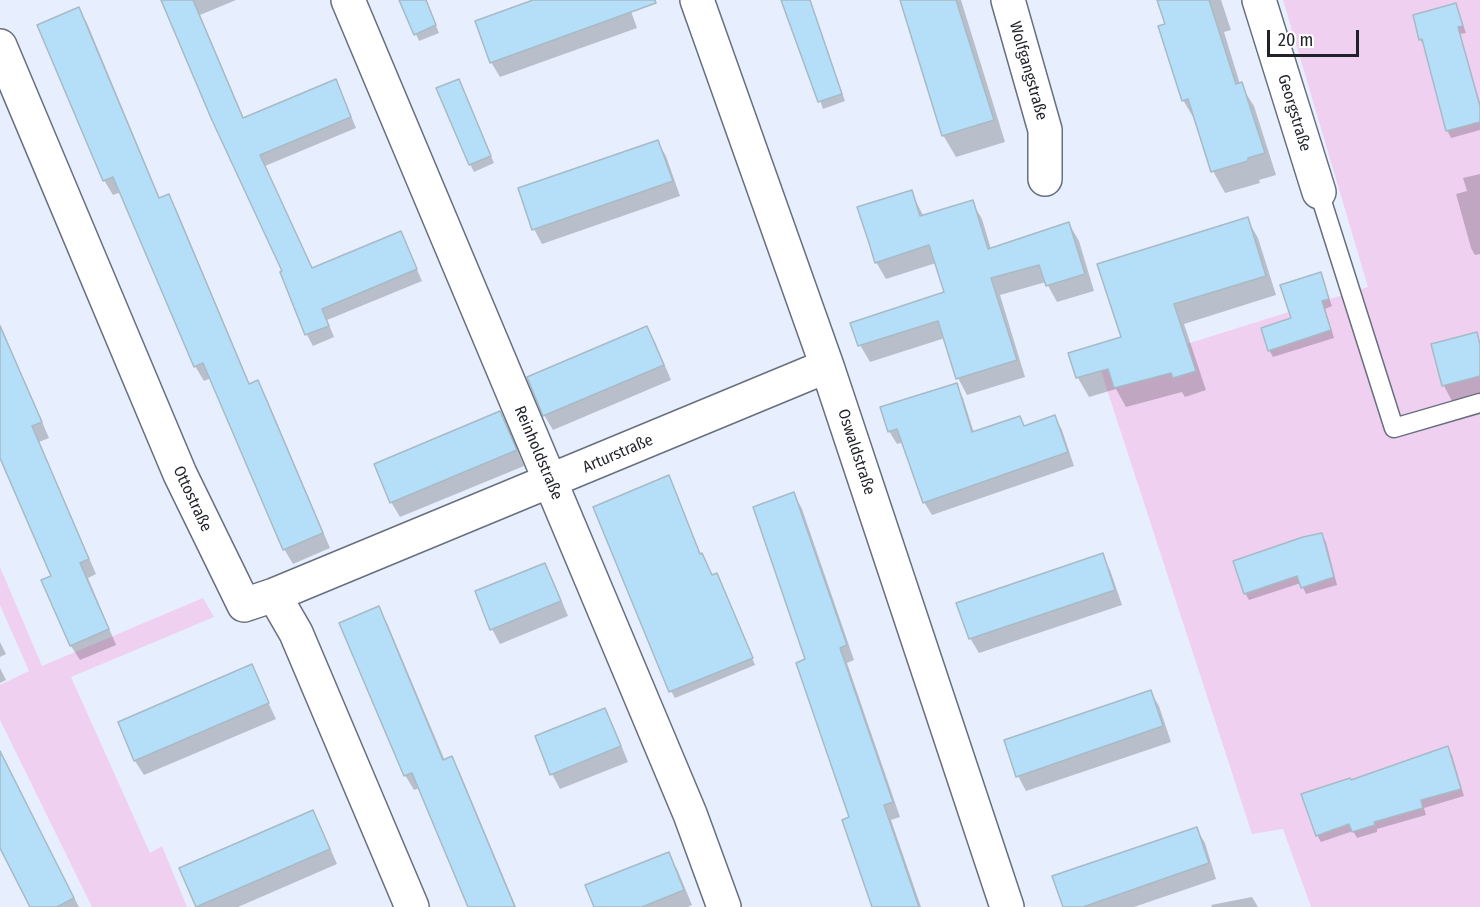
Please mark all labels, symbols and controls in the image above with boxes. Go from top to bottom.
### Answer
scale bar [1270,18,1362,56]
street label: Wolfgangstraße [1005,19,1051,123]
text: 20 m [1278,29,1313,51]
street label: Georgstraße [1273,72,1315,154]
street label: Reinholdstraße [510,403,566,503]
street label: Oswaldstraße [833,407,879,497]
street label: Arturstraße [580,431,656,477]
street label: Ottostraße [168,463,216,535]

